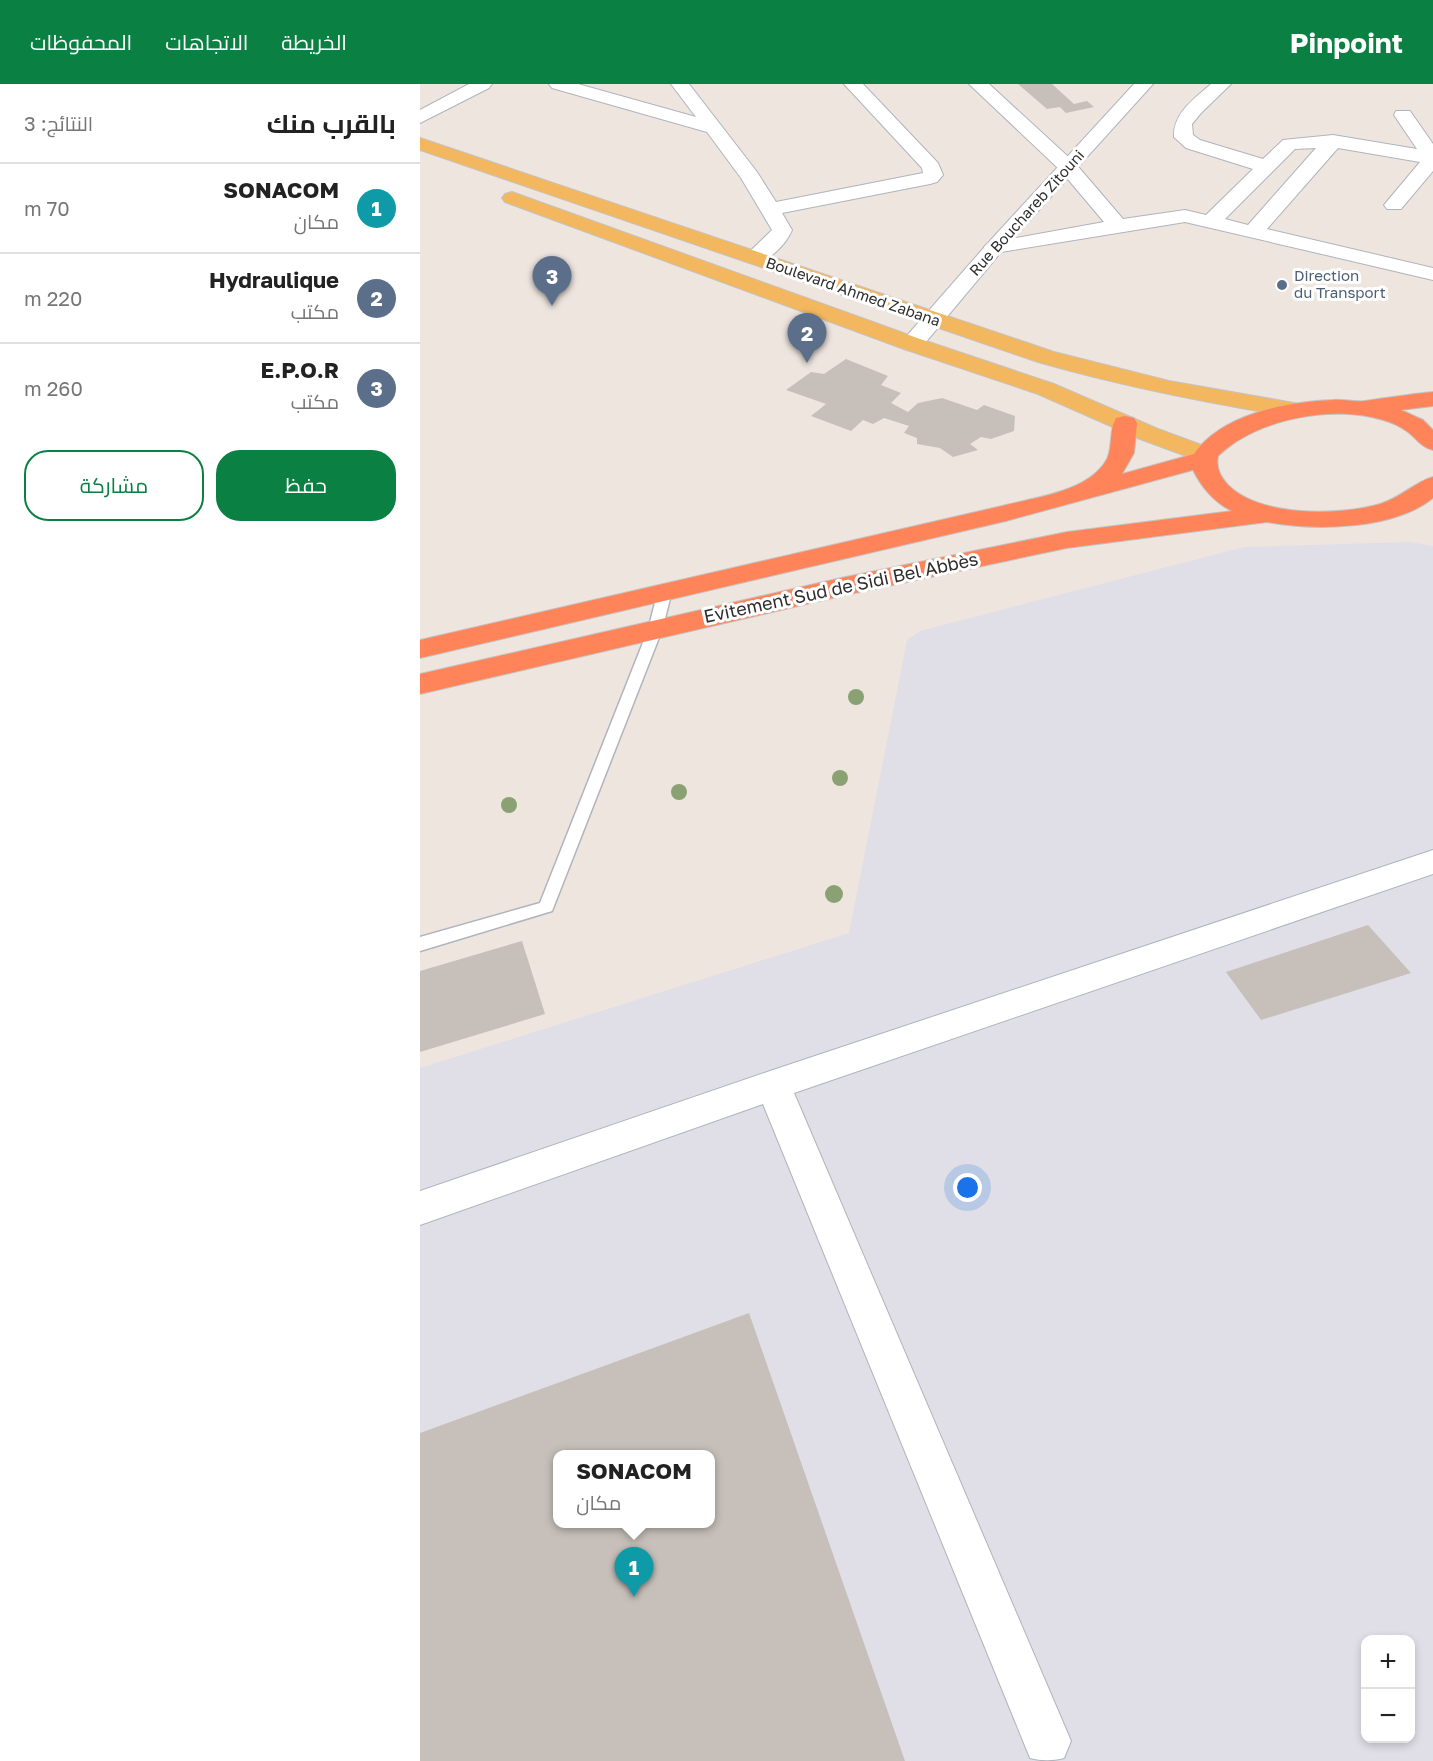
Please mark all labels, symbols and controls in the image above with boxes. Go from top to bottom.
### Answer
text: Pinpoint [1290,26,1403,59]
text: المحفوظات [30,29,132,55]
text: الاتجاهات [165,29,248,55]
text: الخريطة [281,29,347,55]
text: بالقرب منك [267,108,396,139]
text: النتائج: 3 [24,111,93,135]
street label: Rue Bouchareb Zitouni [965,146,1088,279]
text: SONACOM [223,176,339,203]
text: 70 m [24,196,70,220]
text: 1 [371,196,382,220]
text: مكان [294,209,339,233]
street label: Boulevard Ahmed Zabana [764,253,943,329]
pin: 3 [532,256,572,306]
text: Hydraulique [209,266,339,293]
place label: Direction du Transport [1294,266,1386,301]
marker: Direction du Transport [1275,278,1289,292]
text: 220 m [24,286,82,310]
text: 2 [370,286,383,310]
text: مكتب [291,299,339,323]
pin: 2 [788,314,826,363]
text: E.P.O.R [261,356,339,383]
text: 260 m [24,376,83,400]
text: 3 [370,376,383,400]
text: مكتب [291,389,339,413]
button: مشاركة [24,450,204,521]
button: حفظ [216,450,396,521]
street label: Evitement Sud de Sidi Bel Abbès [702,547,980,627]
your location [953,1173,982,1202]
popup [553,1450,715,1528]
text: SONACOM [576,1457,692,1484]
text: مكان [576,1490,621,1514]
pin: 1 [614,1548,654,1597]
map controls [1361,1635,1415,1743]
button: + [1361,1635,1415,1689]
button: − [1361,1689,1415,1743]

